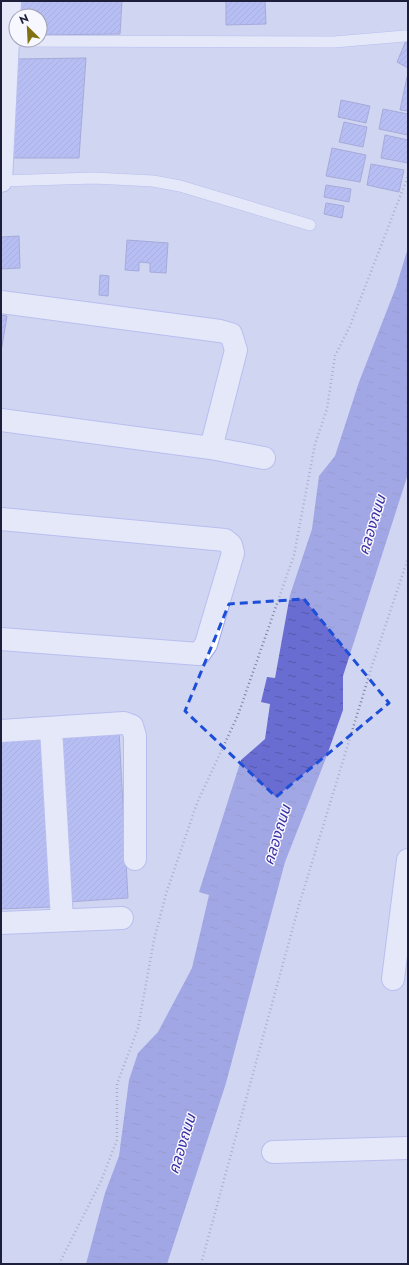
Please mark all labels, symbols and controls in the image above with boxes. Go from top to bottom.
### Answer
north arrow [8,8,48,48]
text: N [17,10,31,28]
water label: คลองถนน [352,491,392,558]
water label: คลองถนน [257,801,297,868]
water label: คลองถนน [162,1110,202,1177]

